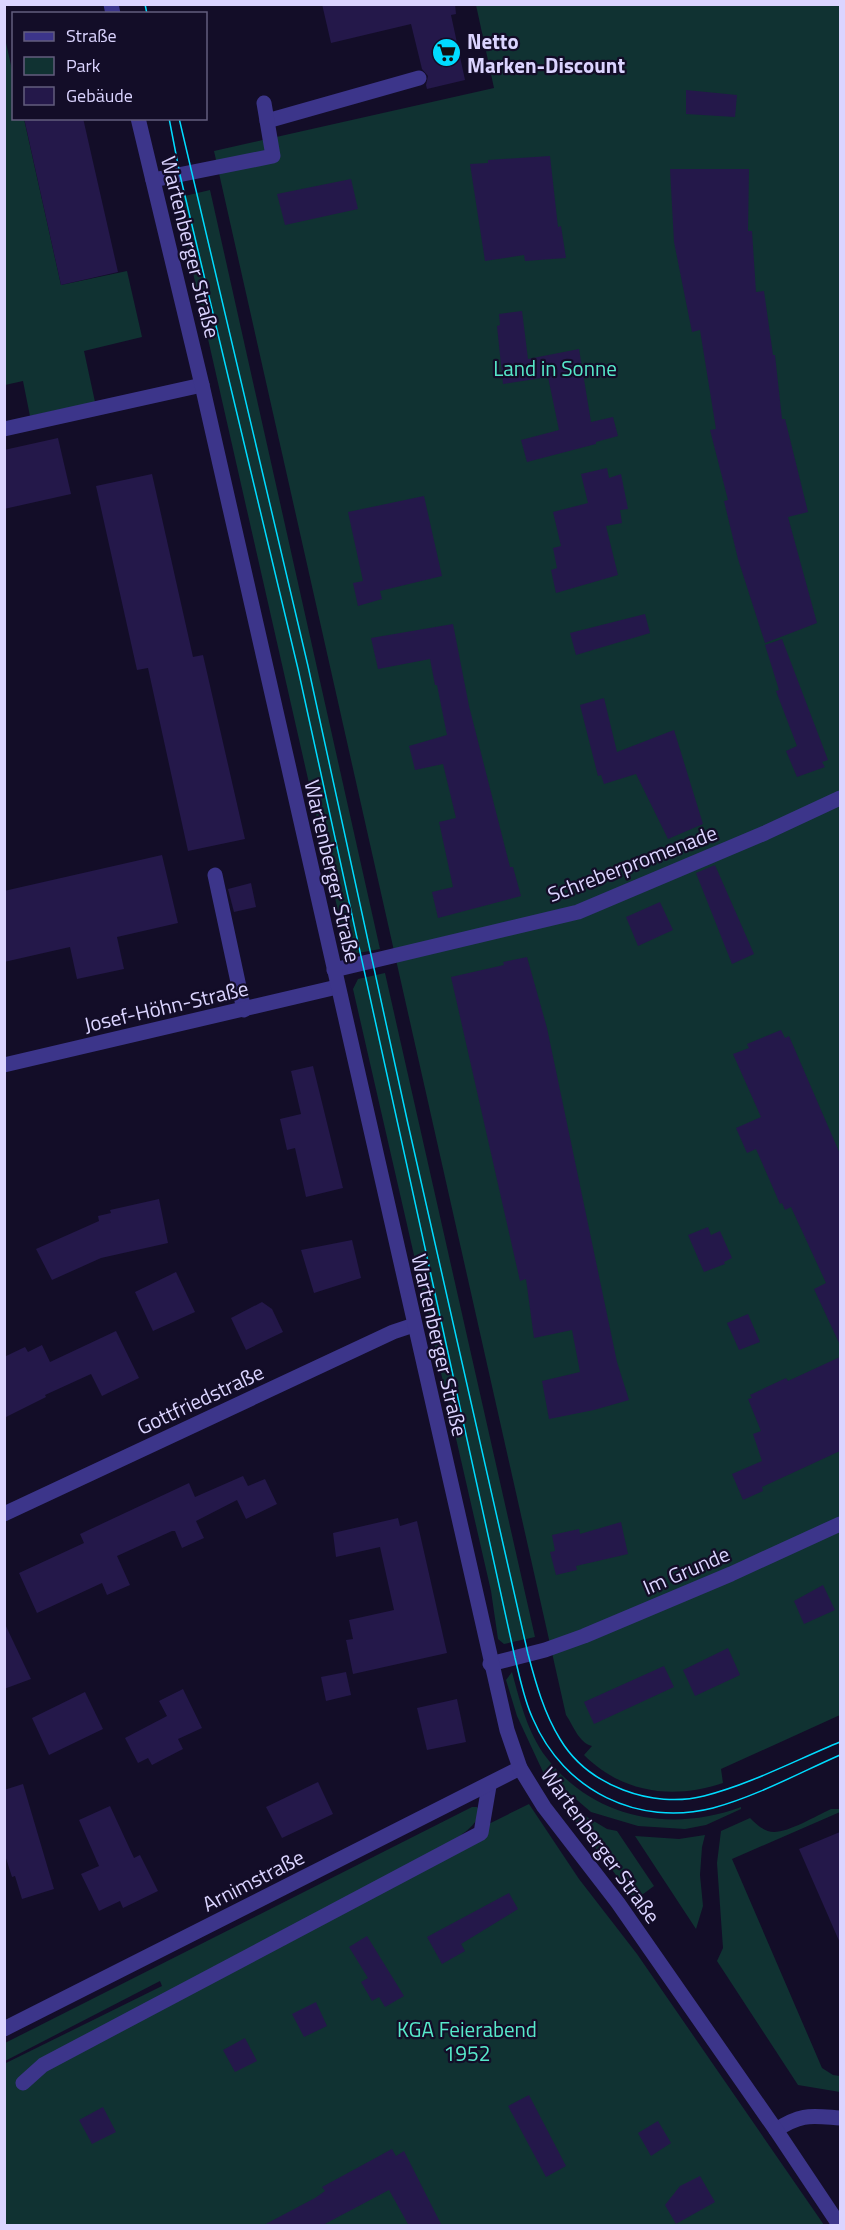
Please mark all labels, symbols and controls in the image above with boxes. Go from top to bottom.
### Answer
legend [12,12,207,120]
text: Straße [66,22,117,49]
place label: Netto Marken-Discount [467,25,625,81]
supermarket icon: Netto Marken-Discount [430,37,462,69]
text: Park [66,52,101,79]
text: Gebäude [66,82,133,109]
street label: Wartenberger Straße [153,153,229,341]
park label: Land in Sonne [493,352,617,384]
street label: Wartenberger Straße [296,777,370,965]
street label: Schreberpromenade [543,816,721,910]
street label: Josef-Höhn-Straße [81,972,251,1040]
street label: Wartenberger Straße [403,1251,477,1439]
street label: Gottfriedstraße [131,1356,269,1442]
street label: Im Grunde [638,1537,734,1603]
street label: Wartenberger Straße [533,1760,669,1930]
street label: Arnimstraße [196,1841,310,1919]
park label: KGA Feierabend 1952 [397,2013,537,2069]

